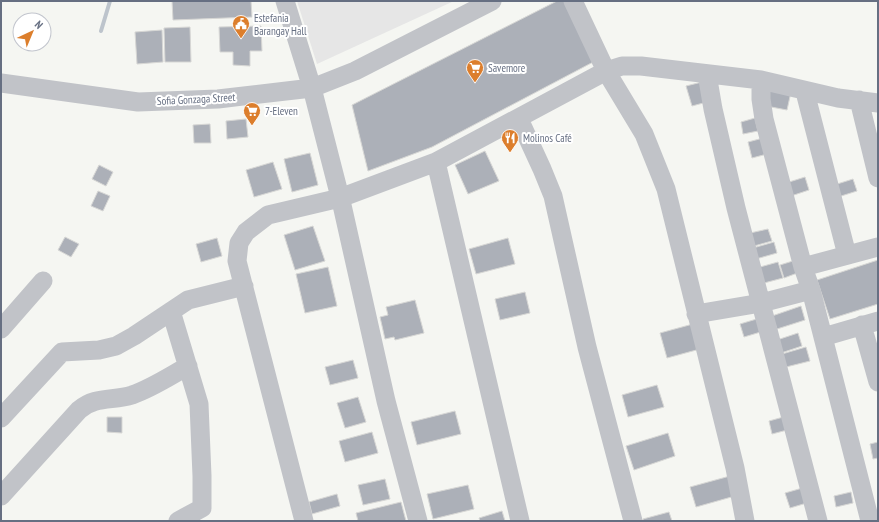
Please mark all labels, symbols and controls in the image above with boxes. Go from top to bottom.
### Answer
place label: Estefania Barangay Hall [254,11,307,38]
north arrow [12,12,52,52]
public building icon: Estefania Barangay Hall [231,14,251,39]
text: N [32,18,46,32]
supermarket icon: Savemore [465,58,485,83]
place label: Savemore [488,61,526,75]
street label: Sofia Gonzaga Street [156,90,236,108]
supermarket icon: 7-Eleven [242,101,262,126]
place label: 7-Eleven [265,104,298,118]
restaurant icon: Molinos Café [500,128,520,153]
place label: Molinos Café [523,131,572,145]

